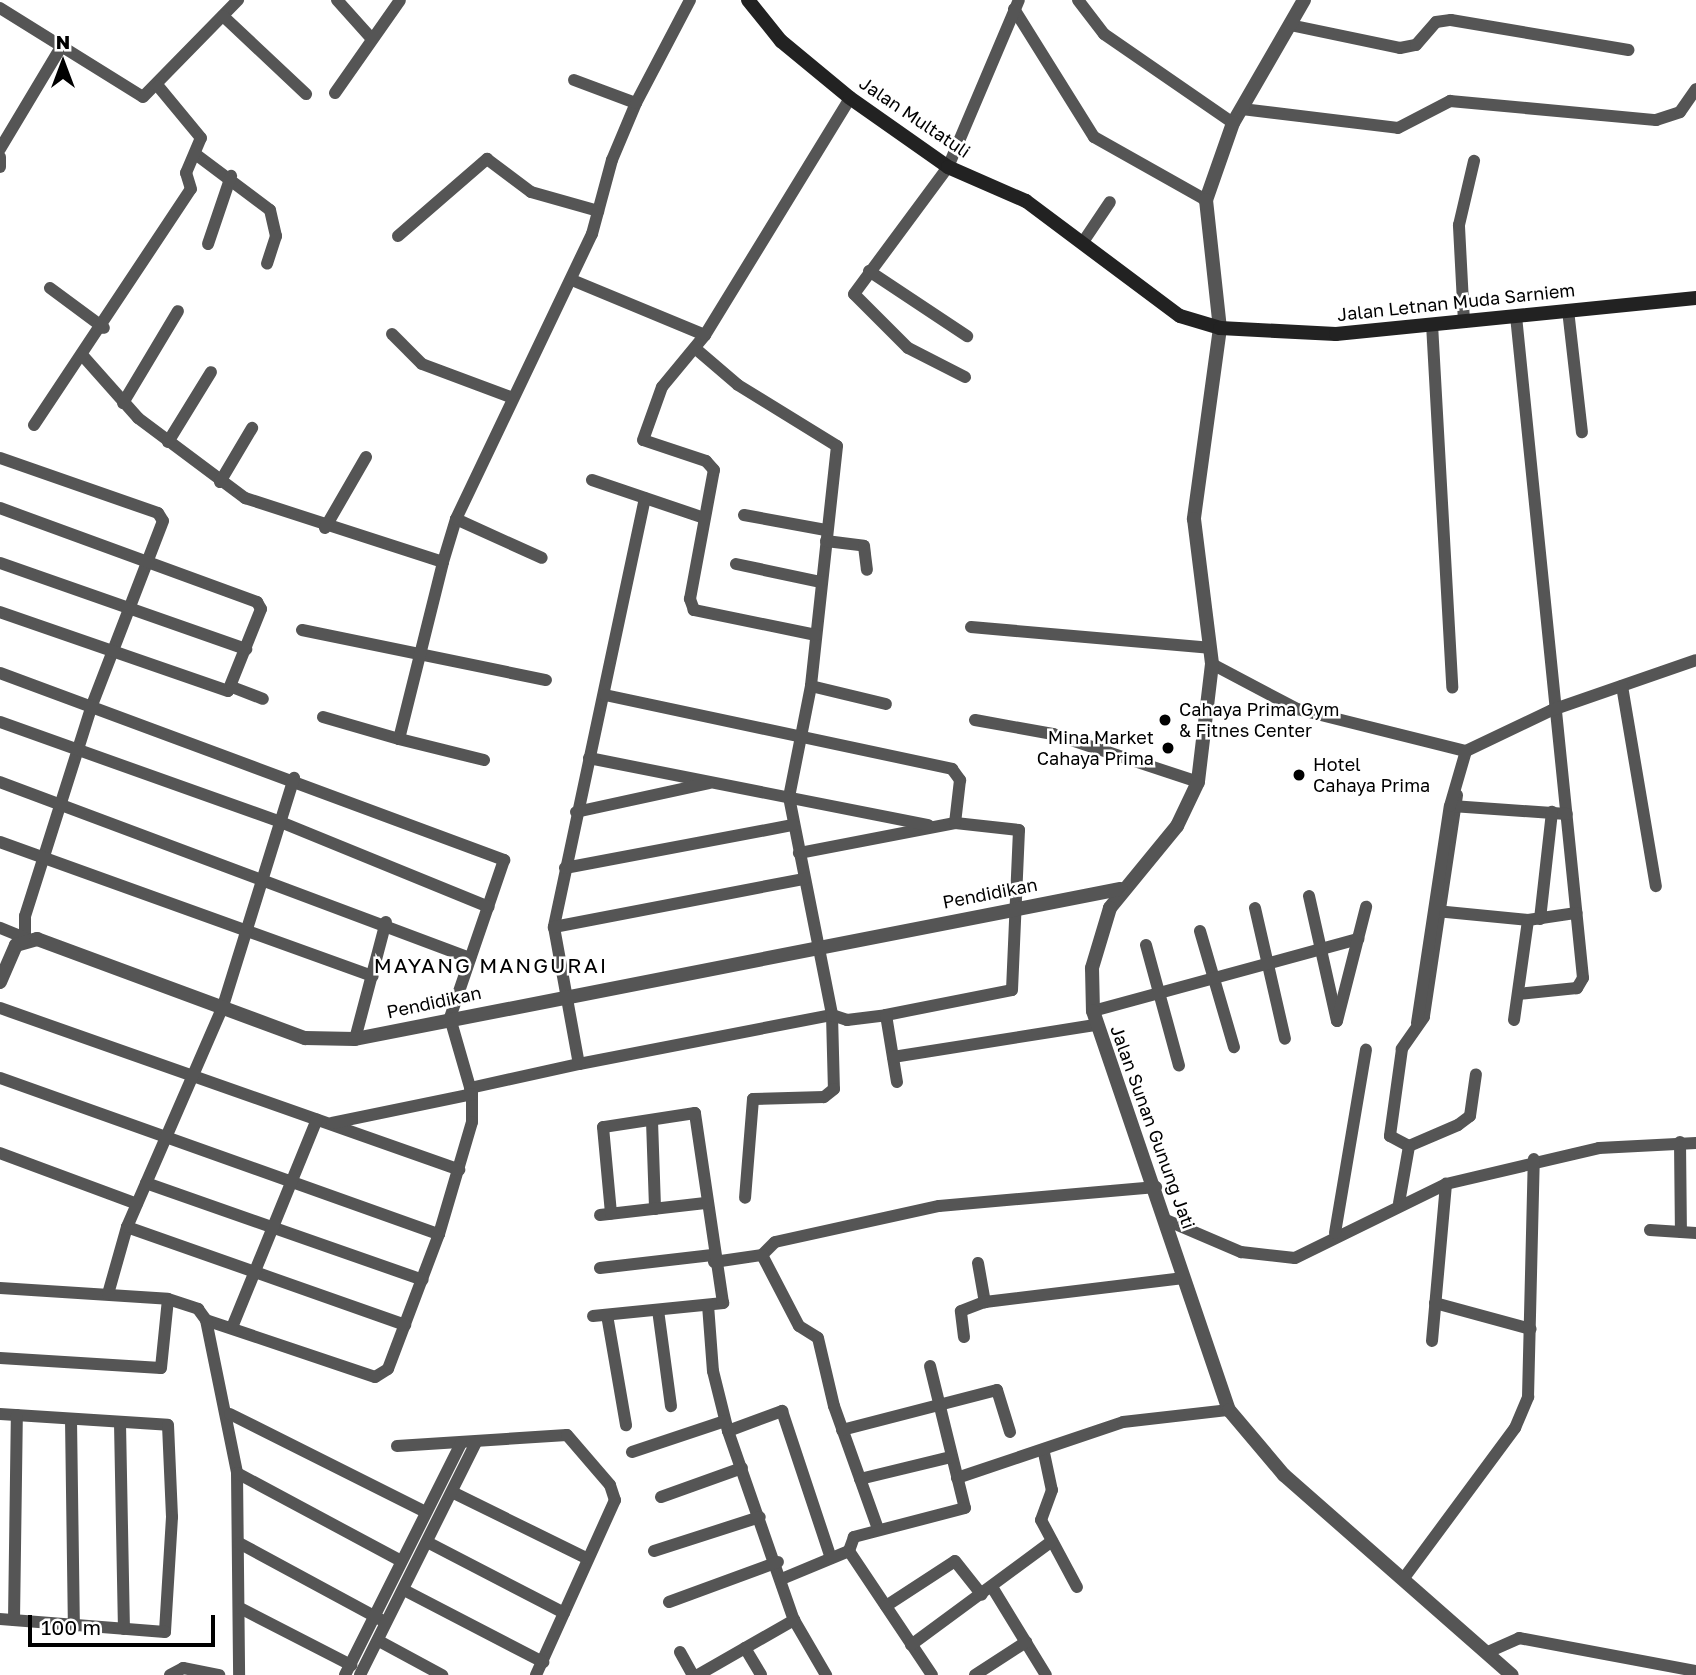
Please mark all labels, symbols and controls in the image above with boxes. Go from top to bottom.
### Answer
north arrow [28,28,98,98]
text: N [56,30,70,53]
street label: Jalan Multatuli [855,72,975,162]
street label: Jalan Letnan Muda Sarniem [1336,279,1576,325]
place label: Cahaya Prima Gym & Fitnes Center [1179,699,1339,742]
marker: Cahaya Prima Gym & Fitnes Center [1157,712,1173,728]
place label: Mina Market Cahaya Prima [1037,727,1154,770]
marker: Mina Market Cahaya Prima [1160,740,1176,756]
place label: Hotel Cahaya Prima [1313,754,1430,796]
marker: Hotel Cahaya Prima [1291,767,1307,783]
street label: Pendidikan [941,873,1039,913]
district label: MAYANG MANGURAI [376,952,606,978]
street label: Pendidikan [385,981,483,1023]
street label: Jalan Sunan Gunung Jati [1106,1022,1200,1232]
scale bar [32,1602,219,1646]
text: 100 m [41,1614,101,1640]

